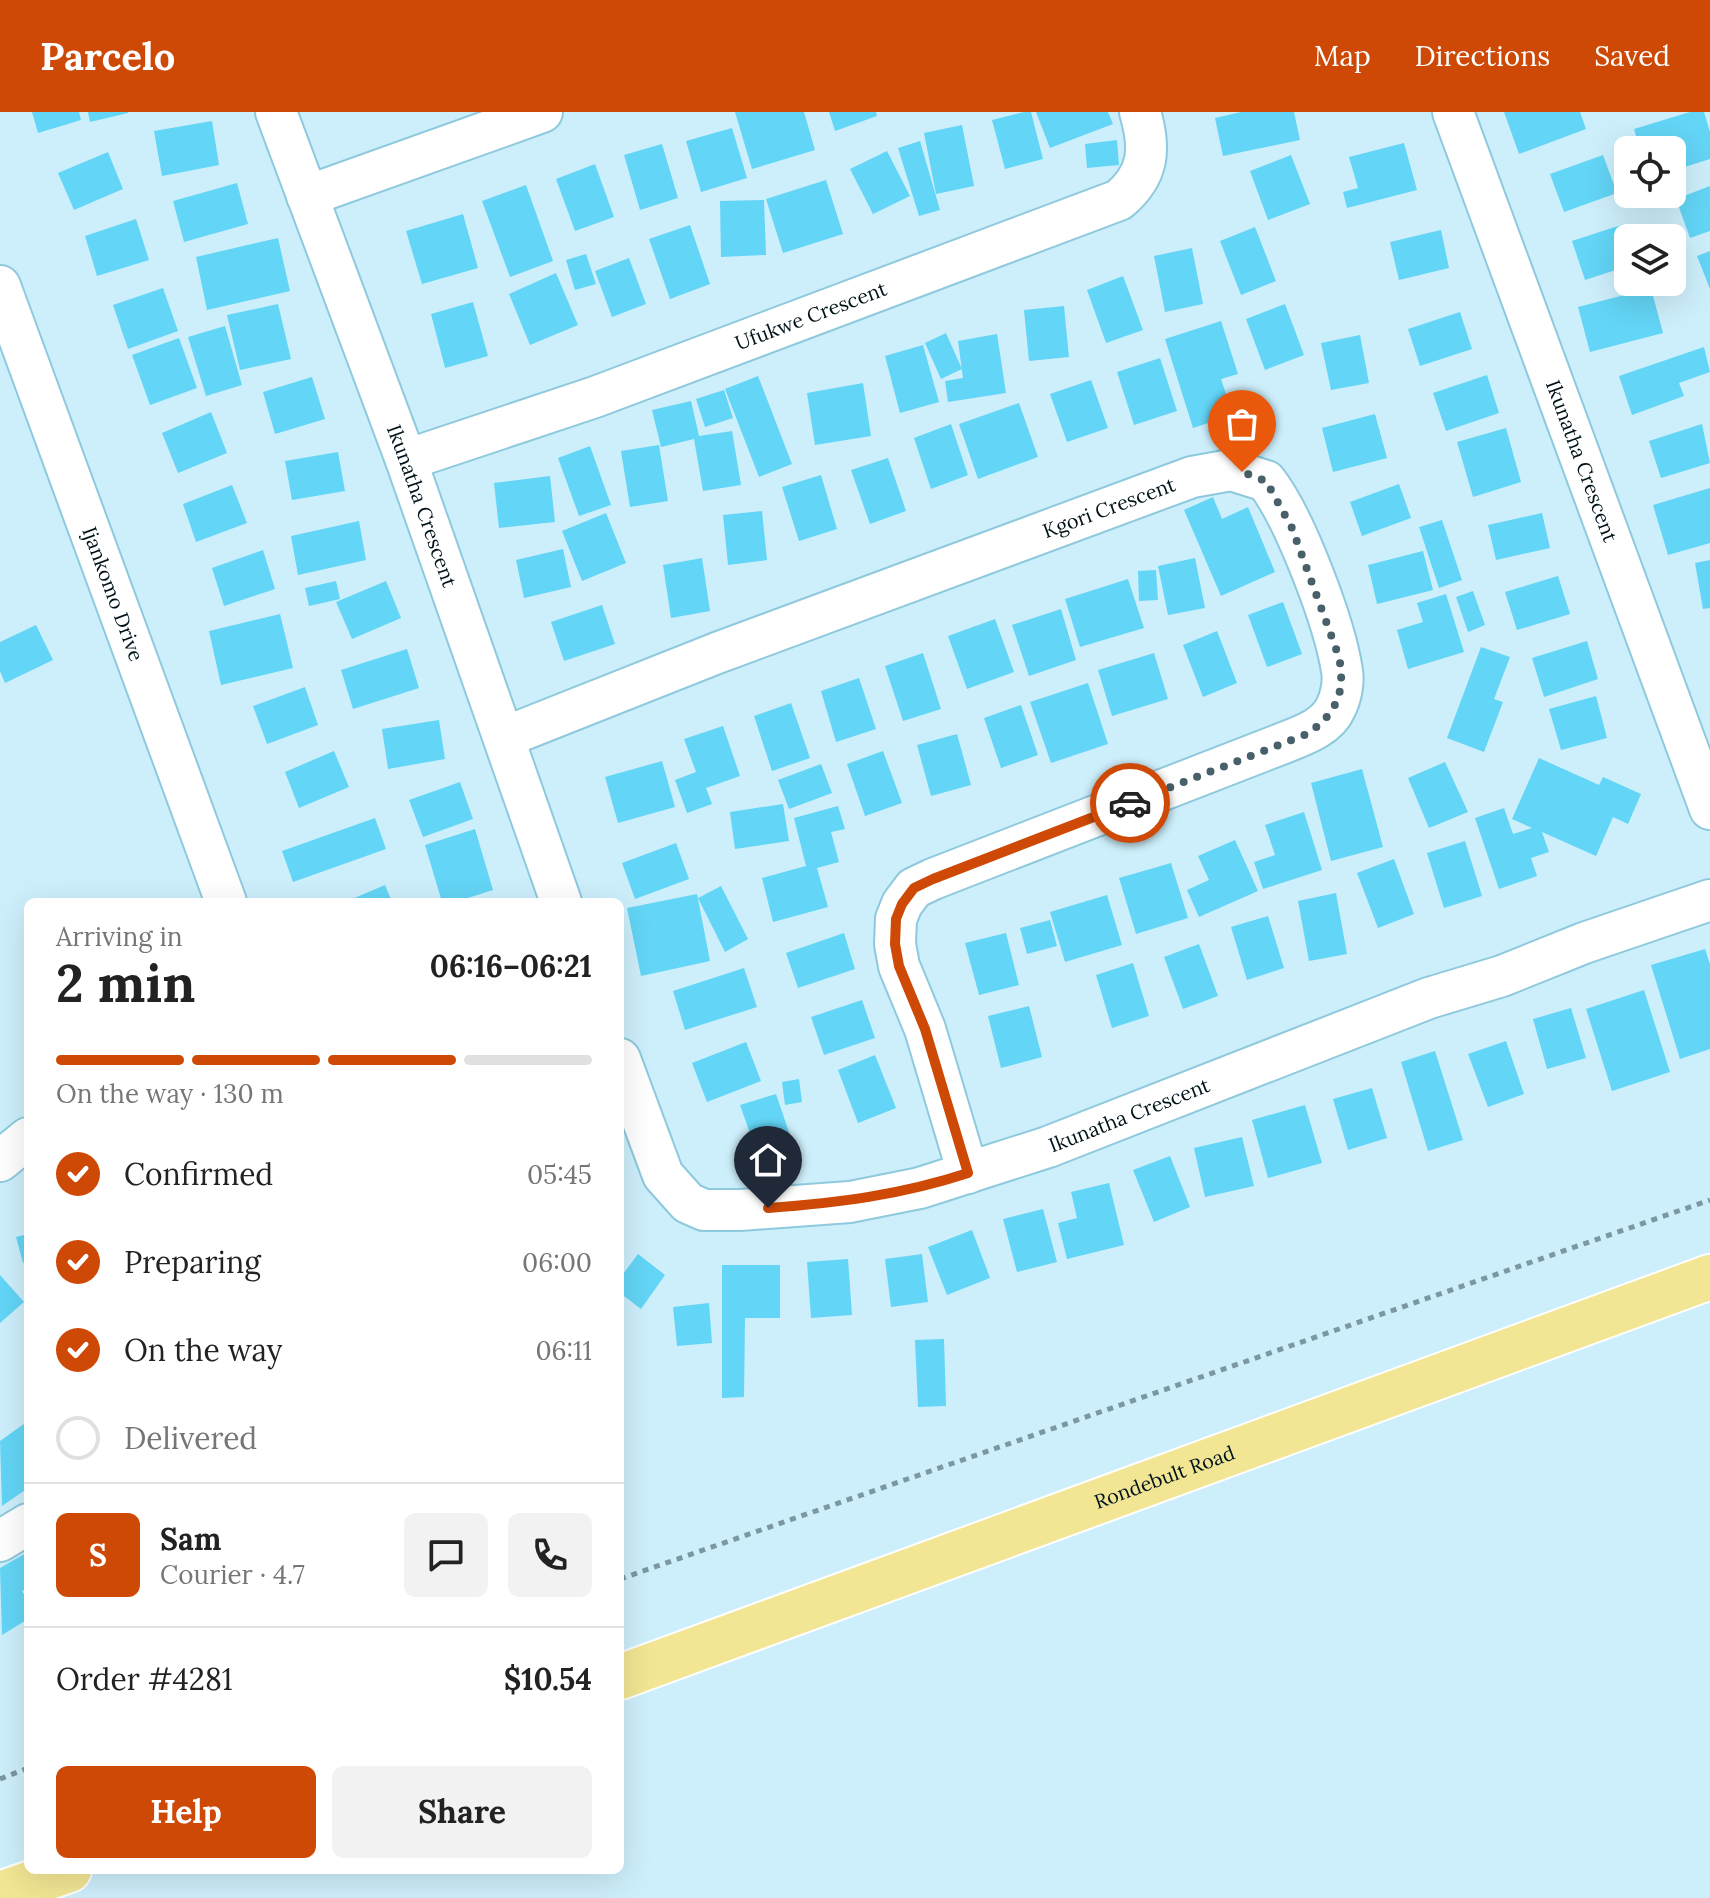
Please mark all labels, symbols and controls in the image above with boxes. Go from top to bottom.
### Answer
text: Parcelo [40,32,175,80]
text: Map [1314,38,1371,74]
text: Directions [1415,38,1550,74]
text: Saved [1594,38,1670,74]
map controls [1614,136,1686,296]
button: locate [1614,136,1686,208]
button: layers [1614,224,1686,296]
street label: Ufukwe Crescent [732,275,890,355]
street label: Ikunatha Crescent [1541,376,1624,546]
pin [1208,390,1276,472]
icon: bag [1220,402,1264,446]
street label: Ikunatha Crescent [382,421,463,591]
street label: Kgori Crescent [1039,471,1179,543]
street label: Ijankomo Drive [77,523,150,665]
courier [1090,763,1170,843]
icon: car [1108,781,1152,825]
text: Arriving in [56,920,183,953]
text: 06:16–06:21 [430,947,592,985]
text: 2 min [56,950,195,1016]
street label: Ikunatha Crescent [1045,1072,1213,1158]
text: On the way · 130 m [56,1077,284,1110]
pin [734,1126,802,1208]
icon: home [746,1138,790,1182]
icon: check [56,1152,100,1196]
text: Confirmed [124,1155,273,1193]
text: 05:45 [527,1158,592,1191]
icon: check [56,1240,100,1284]
text: Preparing [124,1243,261,1281]
text: 06:00 [522,1246,592,1279]
icon: check [56,1328,100,1372]
text: On the way [124,1331,282,1369]
text: 06:11 [535,1334,592,1367]
text: Delivered [124,1419,257,1457]
street label: Rondebult Road [1091,1440,1238,1514]
button: chat [404,1513,488,1597]
button: phone [508,1513,592,1597]
text: Sam [160,1520,221,1558]
text: S [89,1536,107,1574]
text: Courier · 4.7 [160,1558,305,1591]
text: Order #4281 [56,1660,233,1698]
text: $10.54 [504,1660,592,1698]
button: Help [56,1766,316,1858]
button: Share [332,1766,592,1858]

